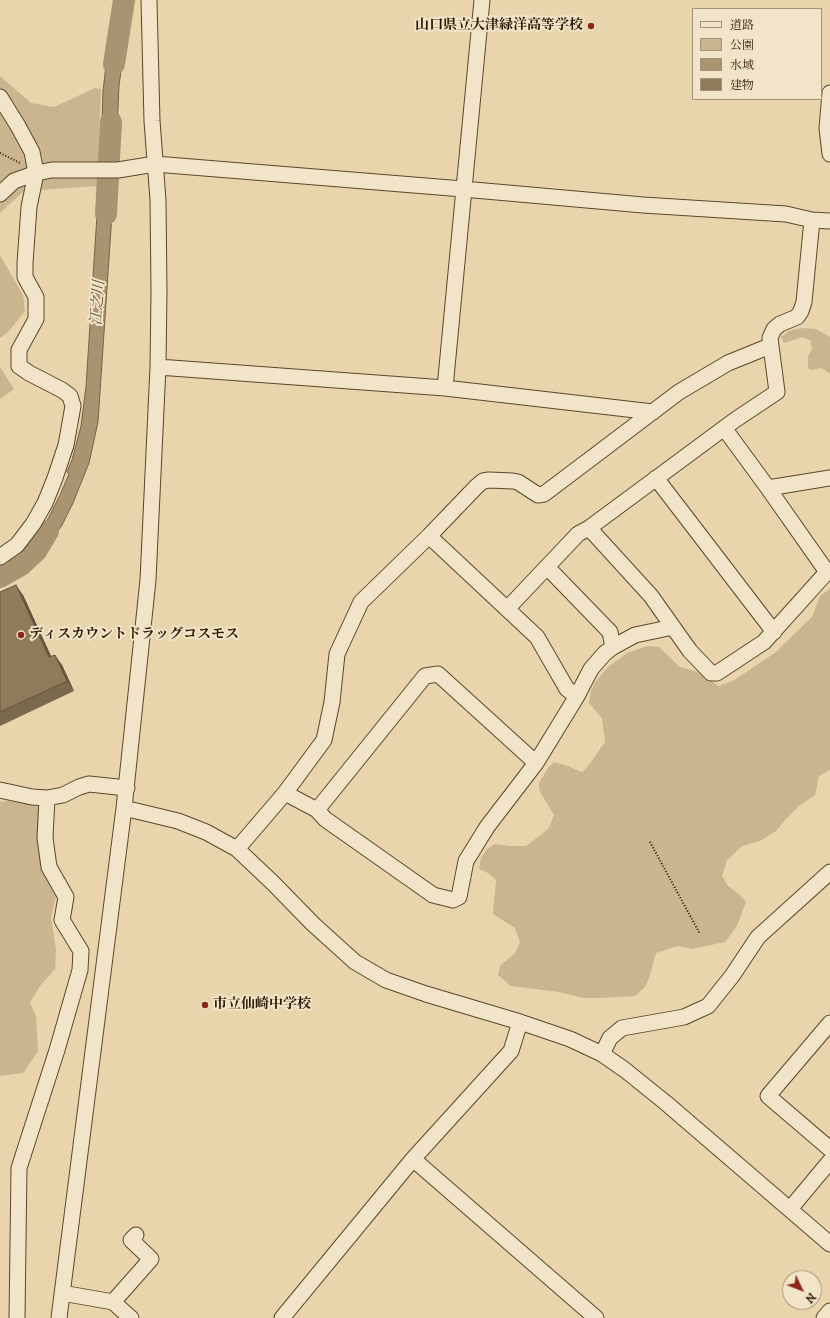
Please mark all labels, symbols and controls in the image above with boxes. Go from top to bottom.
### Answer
legend [692,8,822,100]
place label: 山口県立大津緑洋高等学校 [415,18,583,34]
text: 道路 [730,18,754,33]
marker: 山口県立大津緑洋高等学校 [586,21,596,31]
text: 公園 [730,38,754,53]
text: 水域 [730,58,754,73]
text: 建物 [730,78,754,93]
water label: 江之川 [88,280,110,326]
place label: ディスカウントドラッグコスモス [29,627,239,643]
marker: ディスカウントドラッグコスモス [16,630,26,640]
place label: 市立仙崎中学校 [213,997,311,1013]
marker: 市立仙崎中学校 [200,1000,210,1010]
north arrow [782,1270,822,1310]
text: N [802,1289,818,1306]

